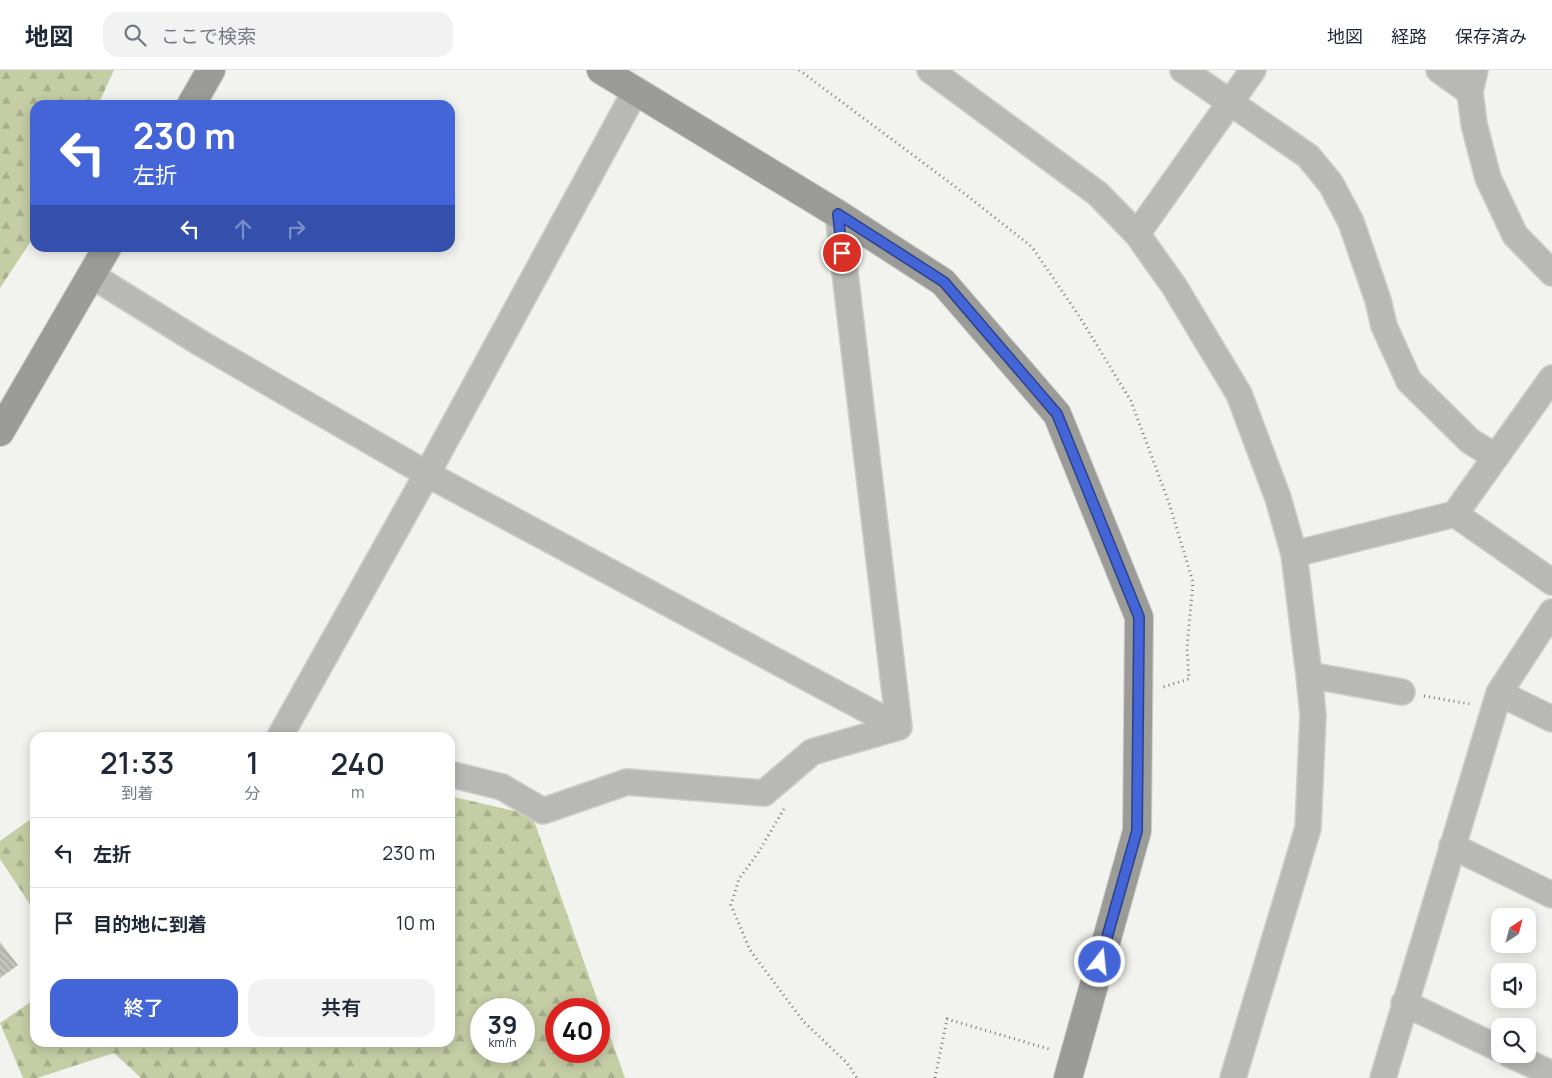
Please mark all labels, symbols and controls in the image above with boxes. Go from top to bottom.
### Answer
search box [103,12,453,57]
text: 地図 [25,19,73,52]
icon: search [121,21,149,49]
text: ここで検索 [161,23,256,49]
text: 地図 [1327,24,1363,48]
text: 経路 [1391,24,1427,48]
text: 保存済み [1455,24,1527,48]
text: 230 m [133,112,236,160]
icon: left [50,120,115,185]
text: 左折 [133,160,177,190]
icon: left [176,215,204,243]
icon: ahead [229,215,257,243]
icon: right [282,215,310,243]
pin [821,232,863,274]
icon: arrive [828,239,856,267]
text: 21:33 [100,742,174,783]
text: 1 [246,742,259,783]
text: 240 [331,743,385,784]
text: m [351,781,365,803]
text: 到着 [121,782,153,804]
text: 分 [245,782,261,804]
icon: left [50,839,78,867]
text: 230 m [382,840,435,866]
text: 左折 [93,841,131,867]
north arrow [1491,908,1536,952]
map controls [1491,908,1536,1063]
icon: arrive [50,909,78,937]
text: 10 m [396,910,435,936]
text: 目的地に到着 [93,911,207,937]
position arrow [1073,935,1125,987]
button: sound [1491,963,1536,1008]
button: 終了 [50,979,238,1037]
button: 共有 [248,979,435,1037]
speed limit sign: 40 [545,998,610,1063]
text: 39 [487,1007,518,1042]
button: search [1491,1018,1536,1063]
text: km/h [489,1034,516,1051]

